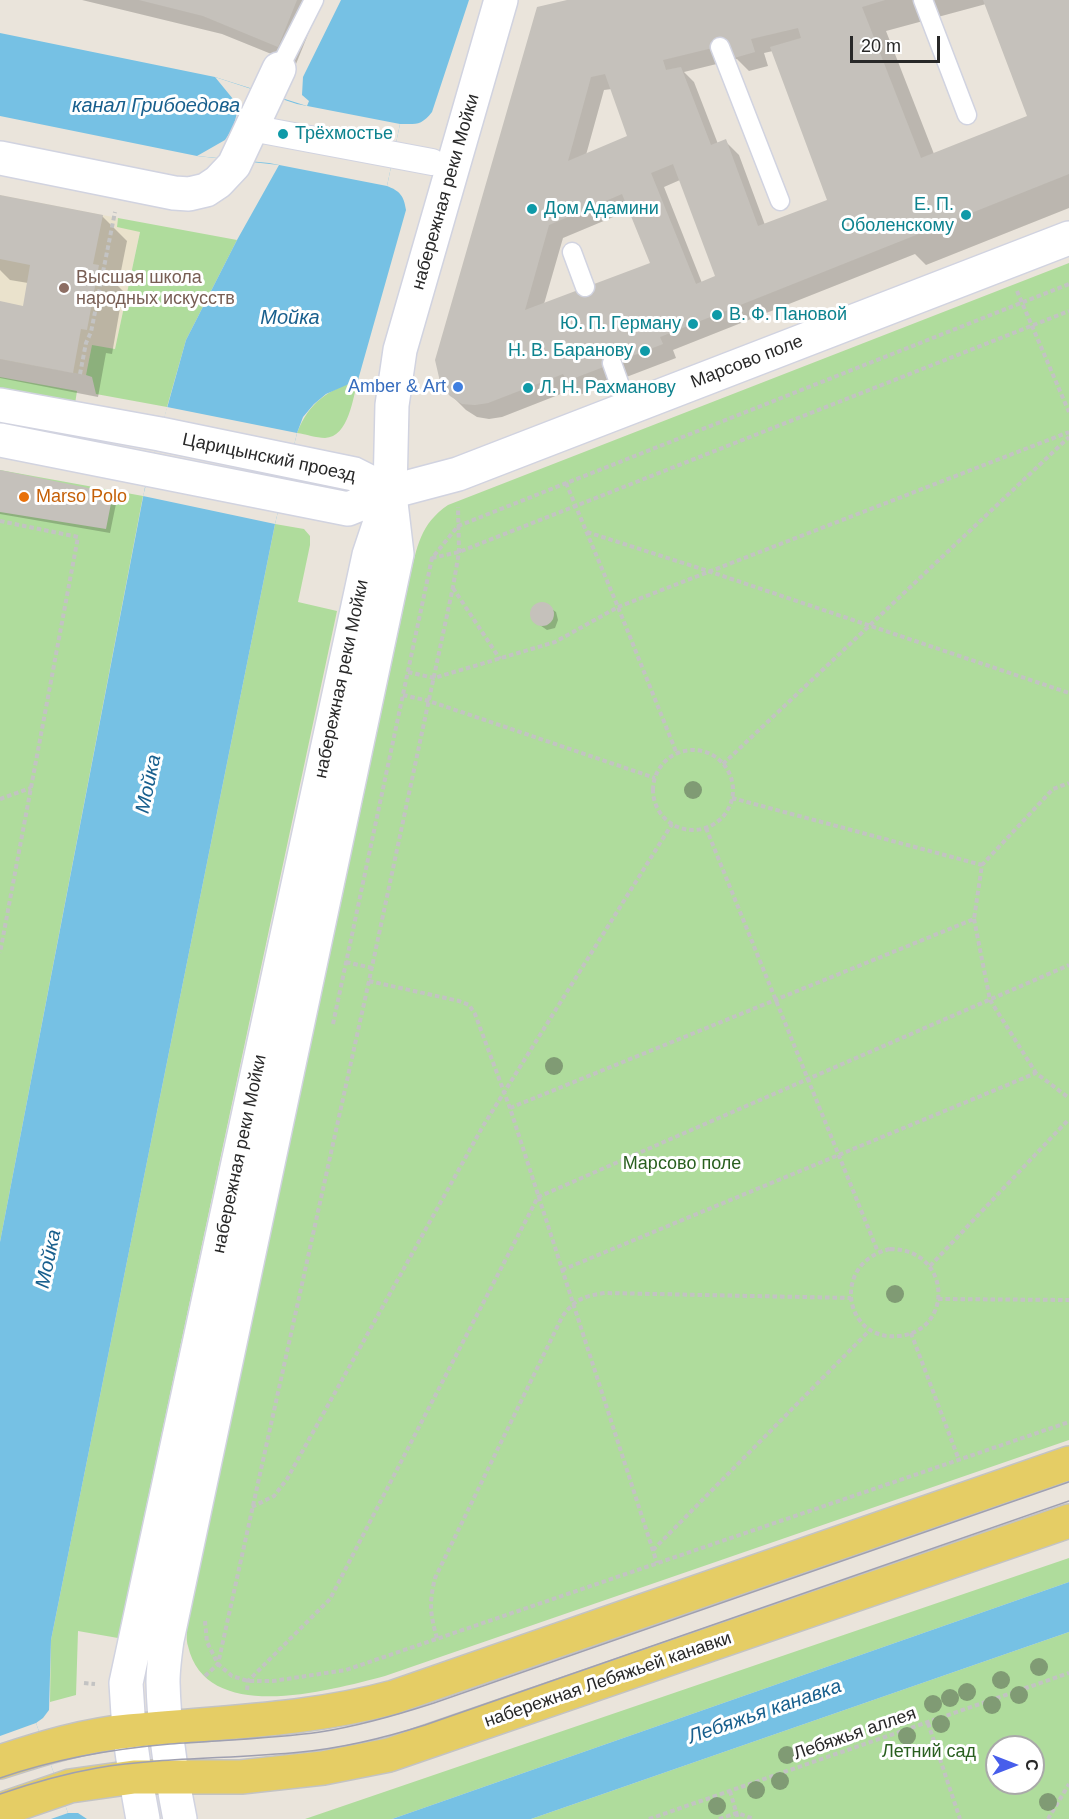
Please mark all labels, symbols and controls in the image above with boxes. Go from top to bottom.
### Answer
scale bar [853,24,943,62]
text: 20 m [861,36,901,56]
street label: набережная реки Мойки [408,92,484,292]
water label: канал Грибоедова [72,94,240,118]
place label: Трёхмостье [295,123,393,145]
marker: Трёхмостье [276,127,290,141]
place label: Е. П. Оболенскому [841,194,954,236]
place label: Дом Адамини [544,198,659,220]
marker: Дом Адамини [525,202,539,216]
marker: Е. П. Оболенскому [959,208,973,222]
place label: Высшая школа народных искусств [76,267,235,310]
marker: Высшая школа народных искусств [57,281,71,295]
place label: В. Ф. Пановой [729,304,847,326]
water label: Мойка [260,306,320,330]
marker: В. Ф. Пановой [710,308,724,322]
place label: Ю. П. Герману [560,313,681,335]
marker: Ю. П. Герману [686,317,700,331]
street label: Марсово поле [688,331,806,393]
place label: Н. В. Баранову [508,340,633,362]
marker: Н. В. Баранову [638,344,652,358]
place label: Amber & Art [348,376,446,398]
place label: Л. Н. Рахманову [540,377,676,399]
marker: Amber & Art [451,380,465,394]
marker: Л. Н. Рахманову [521,381,535,395]
street label: Царицынский проезд [180,429,358,487]
place label: Marso Polo [36,486,127,508]
marker: Marso Polo [17,490,31,504]
street label: набережная реки Мойки [310,578,374,780]
water label: Мойка [131,752,167,816]
street label: набережная реки Мойки [208,1053,272,1255]
park label: Марсово поле [623,1153,741,1175]
water label: Мойка [31,1227,67,1291]
street label: набережная Лебяжьей канавки [482,1627,734,1733]
water label: Лебяжья канавка [685,1674,845,1750]
street label: Лебяжья аллея [791,1703,919,1765]
north arrow [985,1735,1045,1795]
park label: Летний сад [882,1741,976,1763]
text: С [1023,1759,1040,1771]

